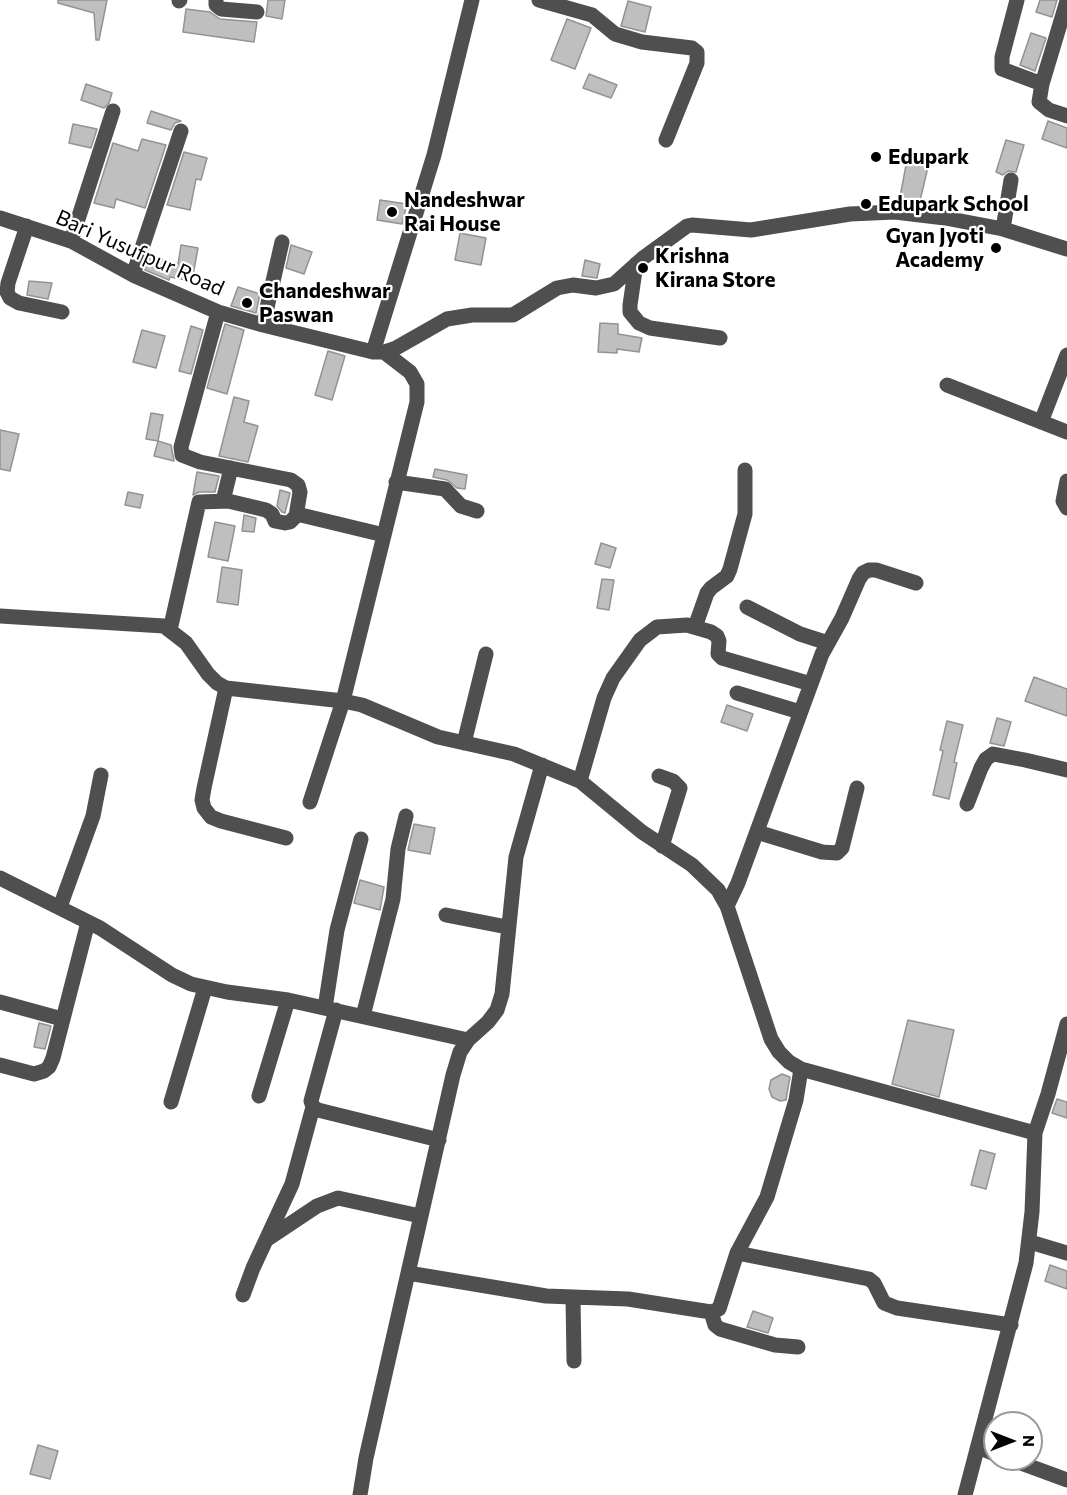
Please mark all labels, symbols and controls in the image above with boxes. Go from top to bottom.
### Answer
place label: Edupark [888,144,969,170]
marker: Edupark [869,150,883,164]
place label: Nandeshwar Rai House [404,187,525,237]
place label: Edupark School [878,191,1029,217]
marker: Edupark School [859,197,873,211]
street label: Bari Yusufpur Road [52,205,228,301]
marker: Nandeshwar Rai House [385,205,399,219]
place label: Gyan Jyoti Academy [886,223,984,273]
marker: Gyan Jyoti Academy [989,241,1003,255]
place label: Krishna Kirana Store [655,243,775,293]
marker: Krishna Kirana Store [636,261,650,275]
place label: Chandeshwar Paswan [259,278,391,328]
marker: Chandeshwar Paswan [240,296,254,310]
north arrow [983,1411,1043,1471]
text: N [1020,1435,1039,1447]

